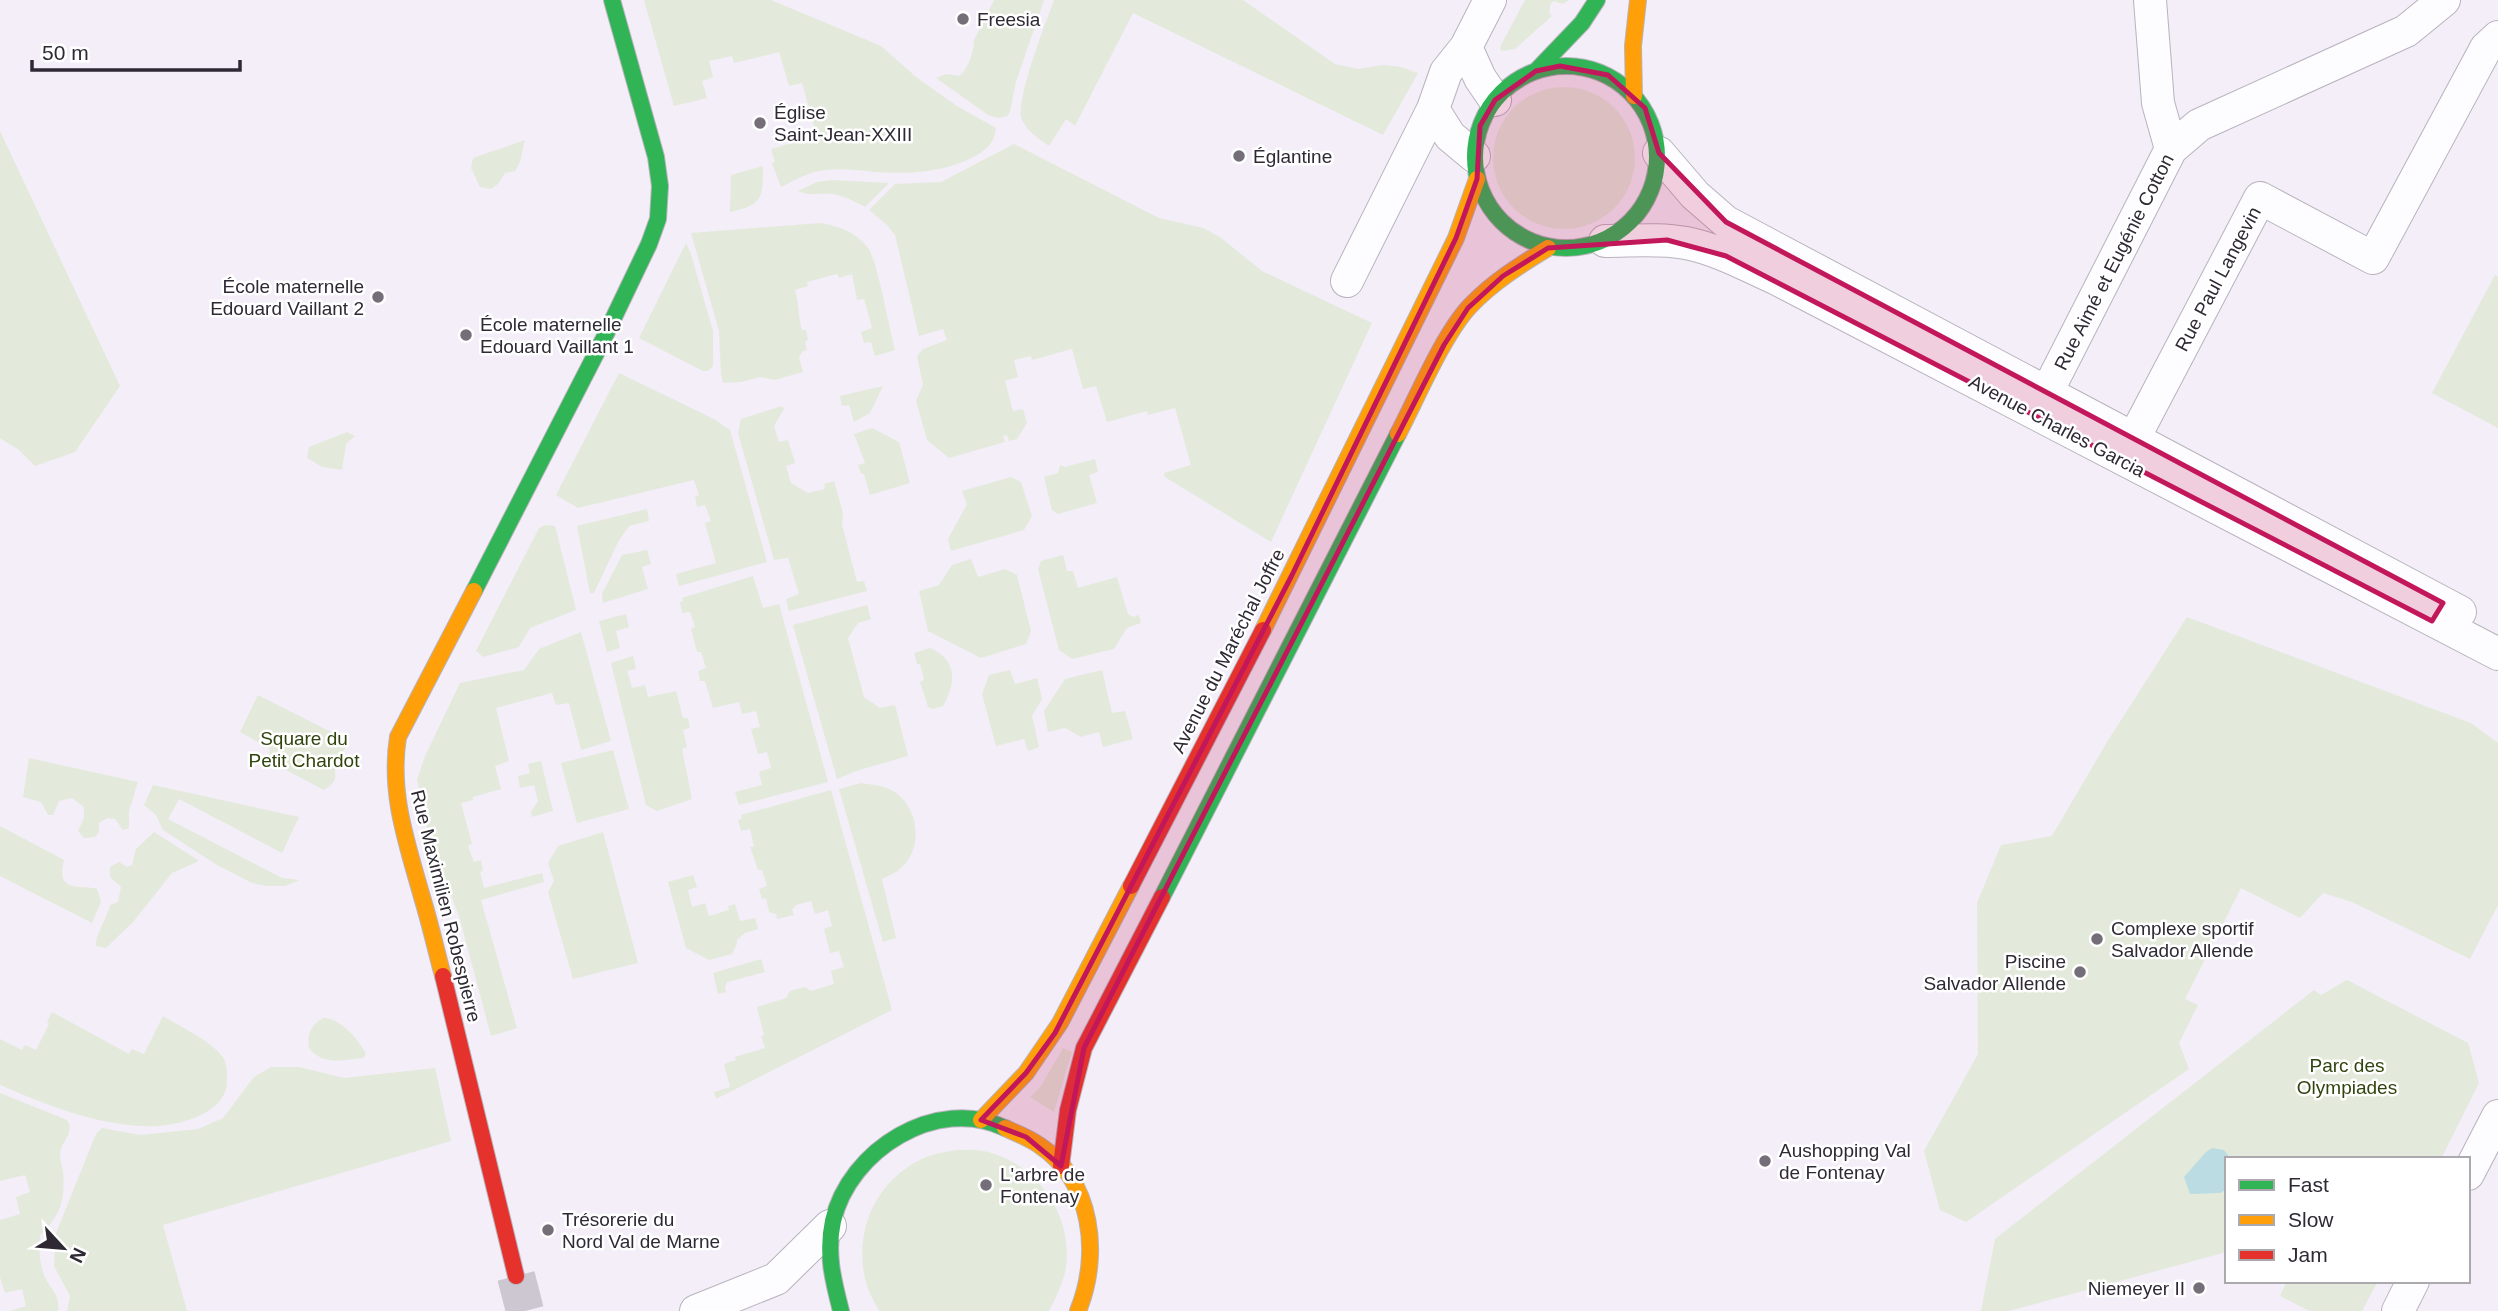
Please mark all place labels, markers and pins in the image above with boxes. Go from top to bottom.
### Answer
place label: Freesia [977,9,1041,30]
marker: Freesia [955,11,971,27]
place label: Église Saint-Jean-XXIII [774,102,912,145]
marker: Église Saint-Jean-XXIII [752,115,768,131]
place label: Églantine [1253,146,1332,167]
marker: Églantine [1231,148,1247,164]
place label: École maternelle Edouard Vaillant 2 [210,276,364,319]
marker: École maternelle Edouard Vaillant 2 [370,289,386,305]
place label: École maternelle Edouard Vaillant 1 [480,314,634,357]
marker: École maternelle Edouard Vaillant 1 [458,327,474,343]
place label: Complexe sportif Salvador Allende [2111,918,2254,961]
marker: Complexe sportif Salvador Allende [2089,931,2105,947]
place label: Piscine Salvador Allende [1923,951,2066,994]
marker: Piscine Salvador Allende [2072,964,2088,980]
place label: Aushopping Val de Fontenay [1779,1140,1911,1183]
marker: Aushopping Val de Fontenay [1757,1153,1773,1169]
place label: L'arbre de Fontenay [1000,1164,1085,1207]
marker: L'arbre de Fontenay [978,1177,994,1193]
place label: Trésorerie du Nord Val de Marne [562,1209,720,1252]
marker: Trésorerie du Nord Val de Marne [540,1222,556,1238]
place label: Niemeyer II [2088,1278,2185,1299]
marker: Niemeyer II [2191,1280,2207,1296]

